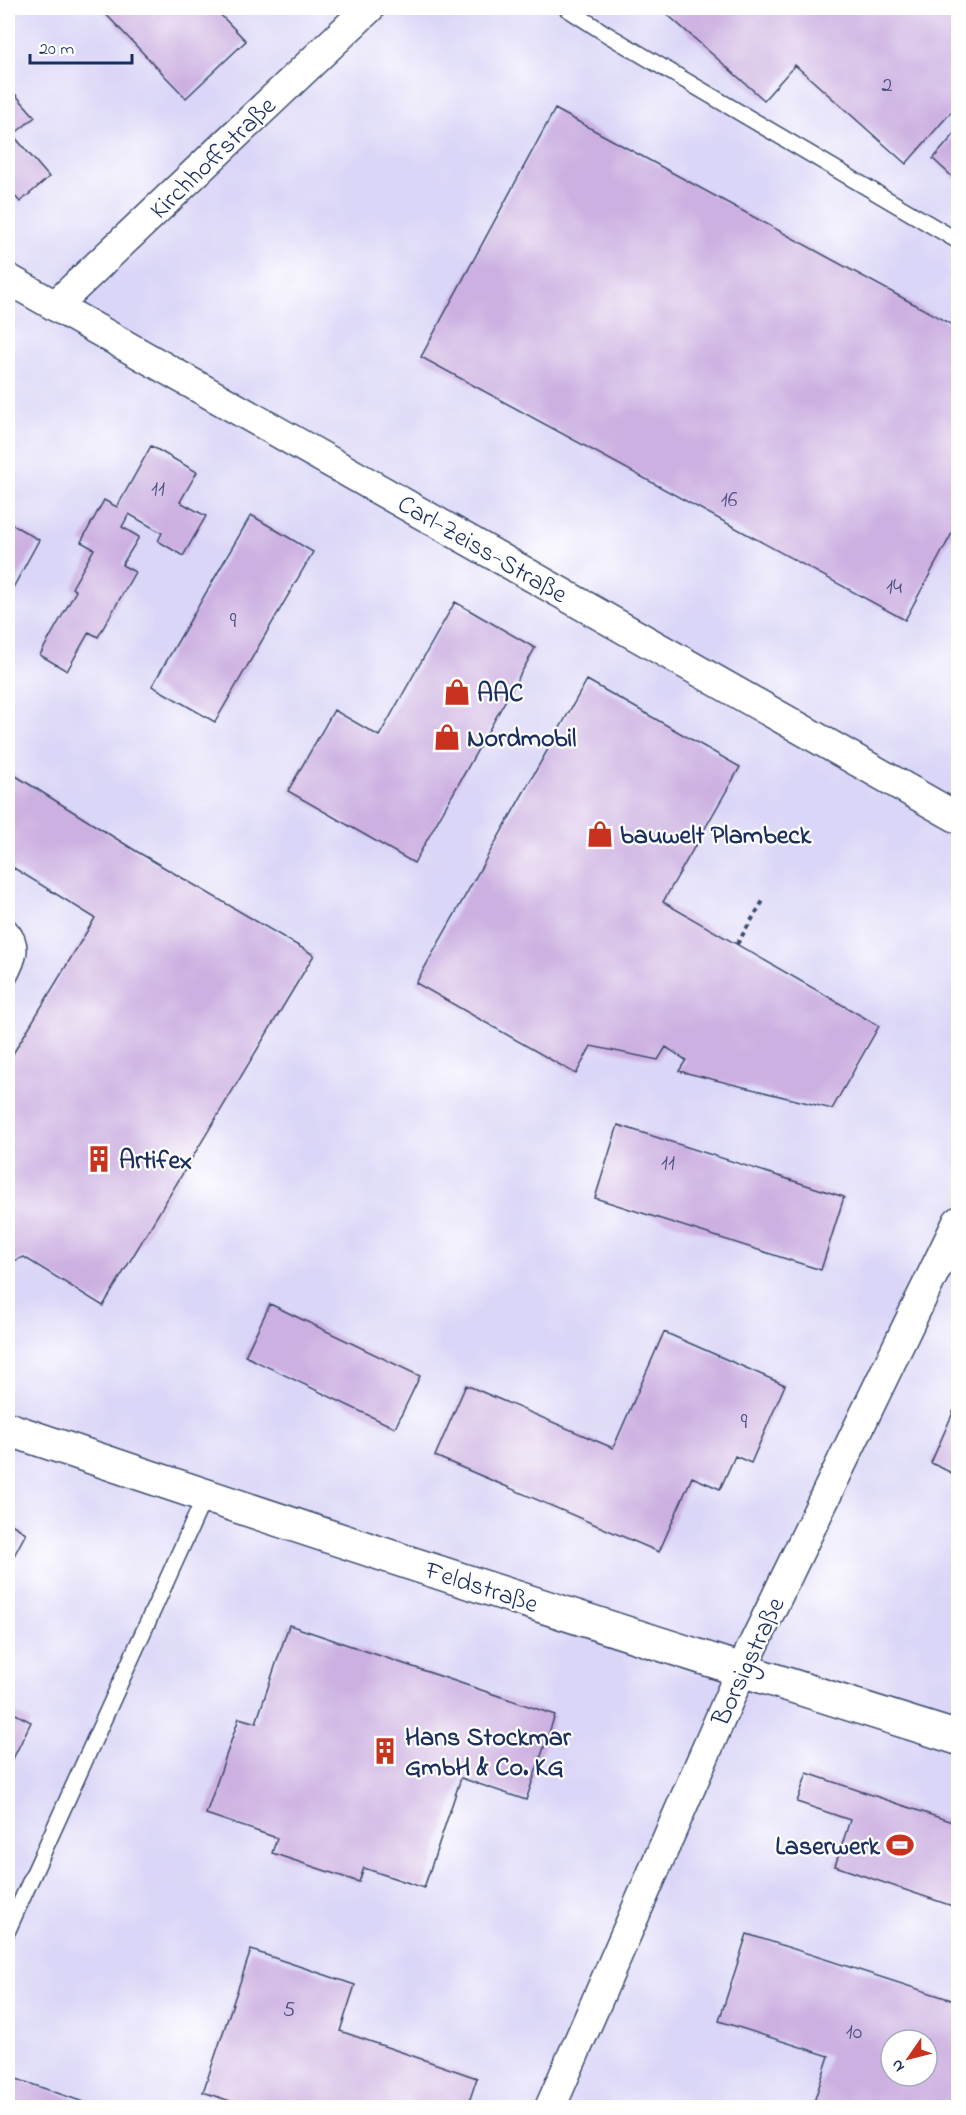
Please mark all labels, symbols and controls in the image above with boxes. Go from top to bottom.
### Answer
scale bar [30,27,132,65]
text: 20 m [39,37,74,63]
house number: 2 [882,70,893,102]
street label: Kirchhoffstraße [142,89,286,229]
house number: 11 [151,474,165,506]
house number: 16 [721,485,738,517]
street label: Carl-Zeiss-Straße [389,486,574,615]
house number: 14 [886,572,902,604]
house number: 9 [230,606,237,638]
place label: AAC [477,676,523,714]
shop icon: AAC [442,677,472,707]
place label: Nordmobil [467,721,576,759]
shop icon: Nordmobil [432,722,462,752]
place label: bauwelt Plambeck [620,818,812,856]
shop icon: bauwelt Plambeck [585,819,615,849]
place label: Artifex [119,1143,192,1181]
building icon: Artifex [84,1144,114,1174]
house number: 11 [661,1148,675,1180]
house number: 9 [741,1407,748,1439]
street label: Feldstraße [419,1552,543,1625]
street label: Borsigstraße [703,1591,796,1734]
place label: Hans Stockmar GmbH & Co. KG [405,1720,572,1788]
building icon: Hans Stockmar GmbH & Co. KG [370,1736,400,1766]
place label: Laserwerk [775,1829,881,1867]
sports icon: Laserwerk [885,1830,915,1860]
house number: 5 [283,1995,295,2027]
house number: 10 [846,2017,862,2049]
north arrow [879,2028,939,2088]
text: N [885,2054,911,2077]

